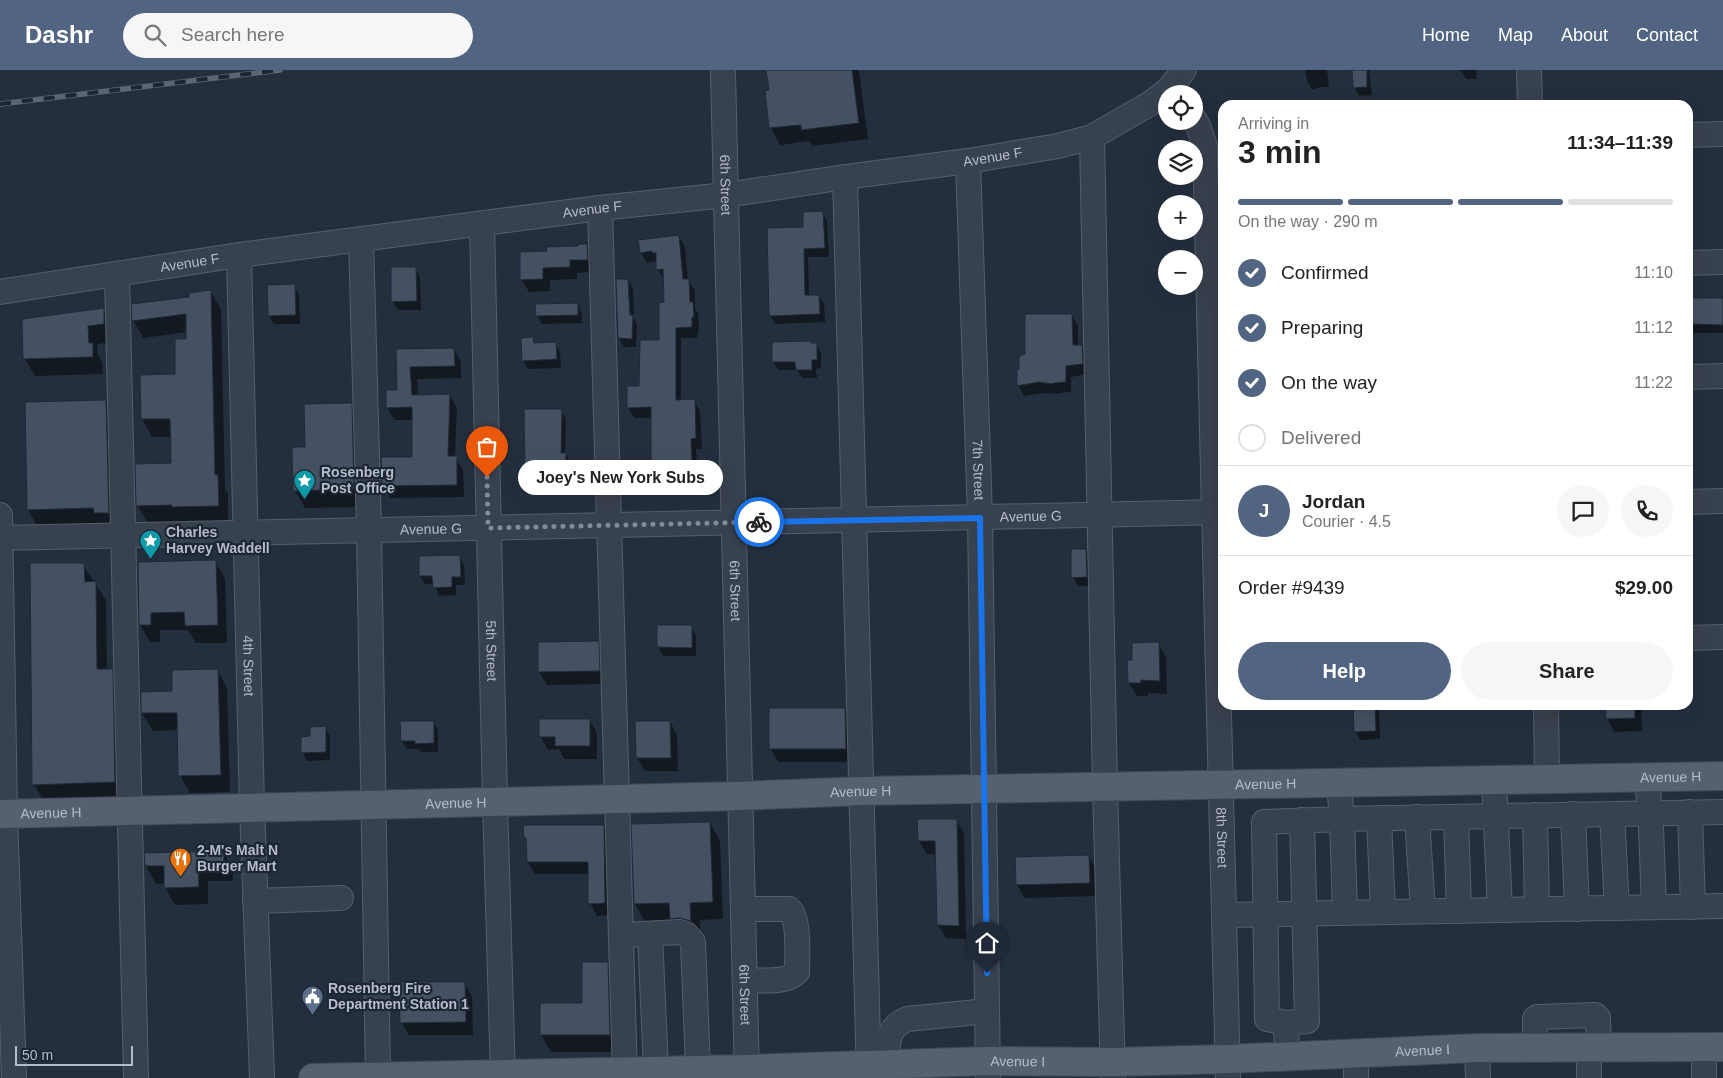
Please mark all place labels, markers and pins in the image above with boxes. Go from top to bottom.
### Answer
pin [466,426,508,477]
callout: Joey's New York Subs [517,460,722,494]
place label: Rosenberg Post Office [321,464,395,496]
place icon: Rosenberg Post Office [293,468,317,499]
place label: Charles Harvey Waddell [166,524,270,556]
place icon: Charles Harvey Waddell [138,528,162,559]
place label: 2-M's Malt N Burger Mart [197,842,278,874]
restaurant icon: 2-M's Malt N Burger Mart [169,846,193,877]
pin [966,922,1008,973]
place label: Rosenberg Fire Department Station 1 [328,980,469,1012]
public building icon: Rosenberg Fire Department Station 1 [300,984,324,1015]

